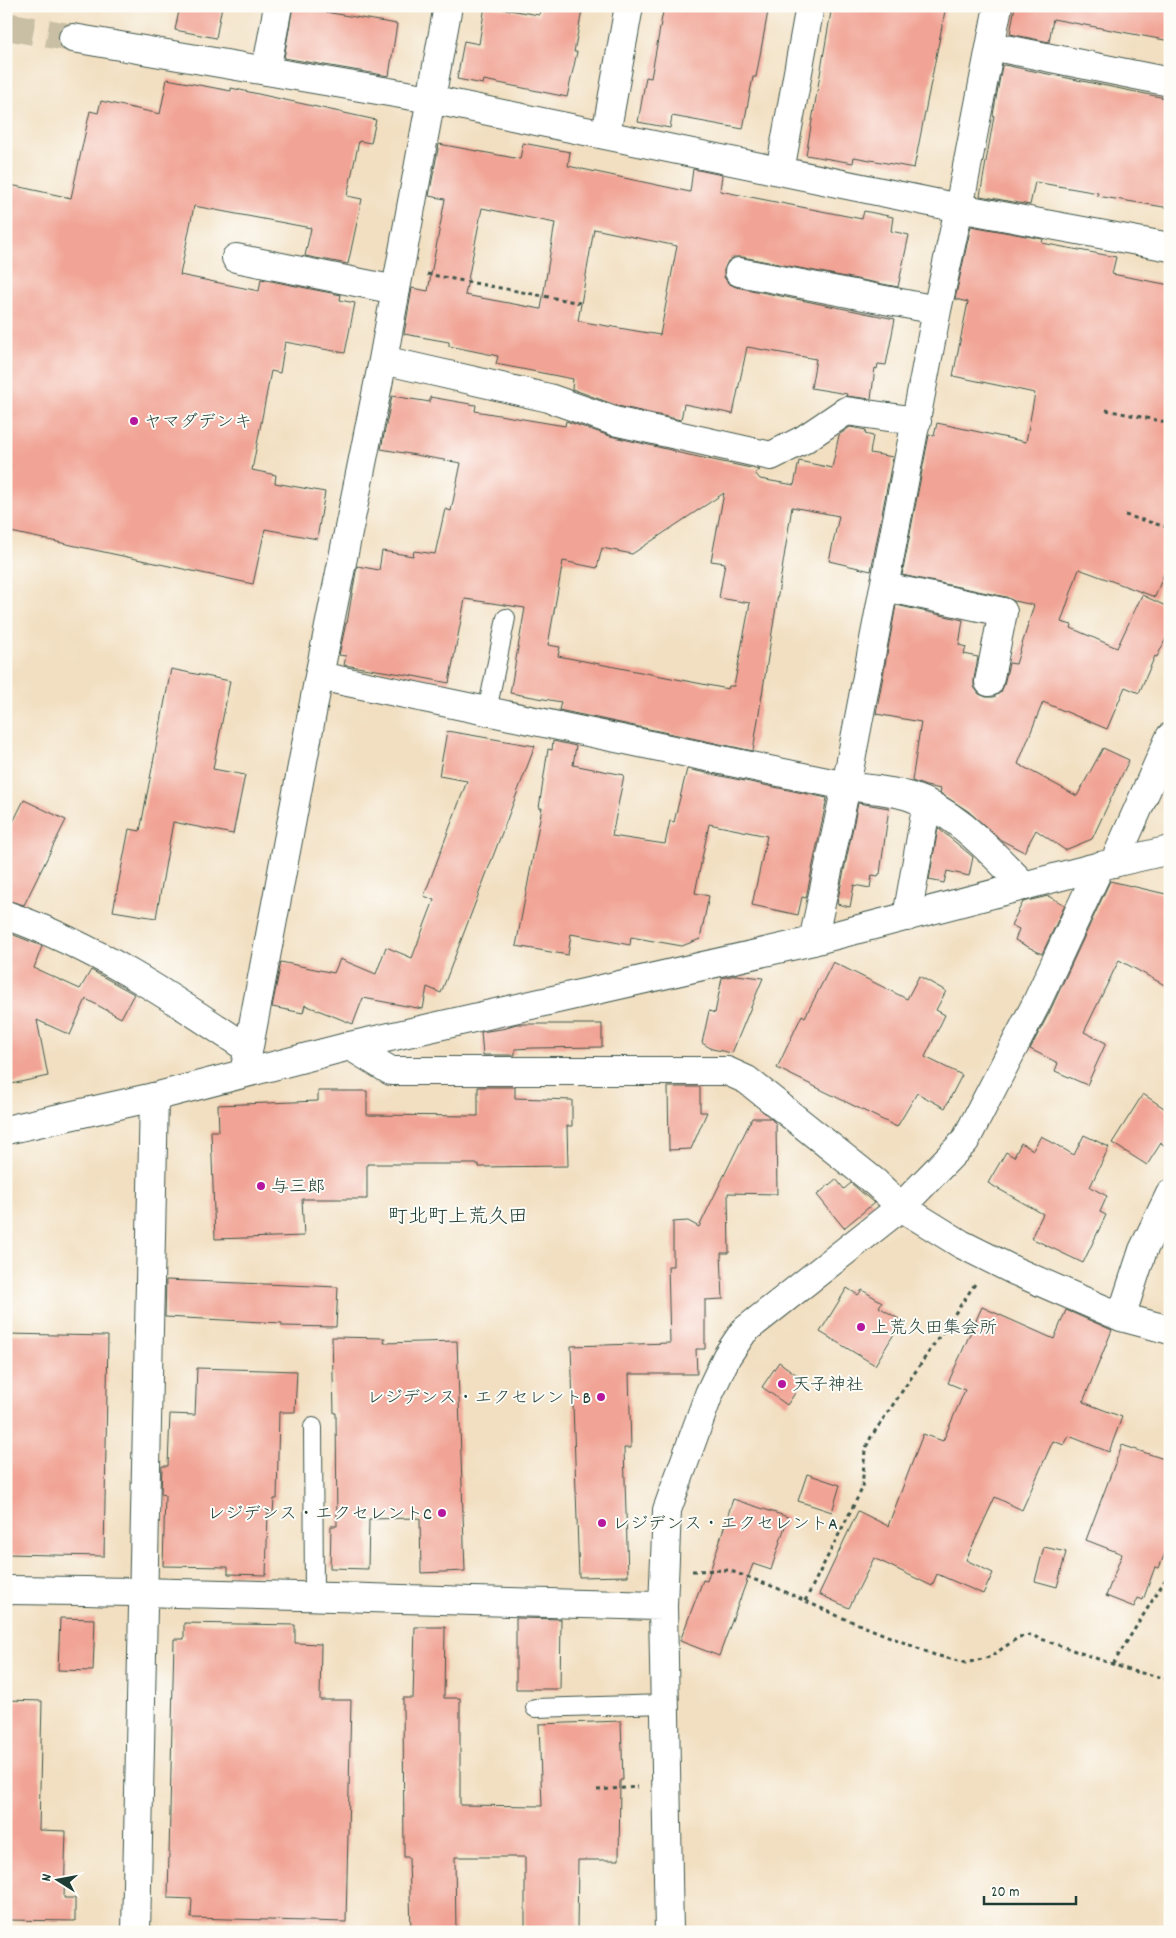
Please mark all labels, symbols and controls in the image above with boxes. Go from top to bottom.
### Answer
place label: ヤマダデンキ [144,411,252,436]
marker: ヤマダデンキ [128,415,140,427]
place label: 与三郎 [271,1176,325,1201]
marker: 与三郎 [255,1180,267,1192]
district label: 町北町上荒久田 [388,1204,528,1232]
place label: 上荒久田集会所 [871,1317,997,1342]
marker: 上荒久田集会所 [855,1321,867,1333]
place label: 天子神社 [792,1374,864,1399]
marker: 天子神社 [776,1378,788,1390]
place label: レジデンス・エクセレントB [366,1387,591,1412]
marker: レジデンス・エクセレントB [595,1391,607,1403]
place label: レジデンス・エクセレントC [207,1503,432,1528]
marker: レジデンス・エクセレントC [436,1507,448,1519]
place label: レジデンス・エクセレントA [612,1513,838,1538]
marker: レジデンス・エクセレントA [596,1517,608,1529]
north arrow [32,1856,82,1906]
text: N [37,1873,58,1883]
scale bar [984,1873,1076,1905]
text: 20 m [991,1882,1019,1904]

